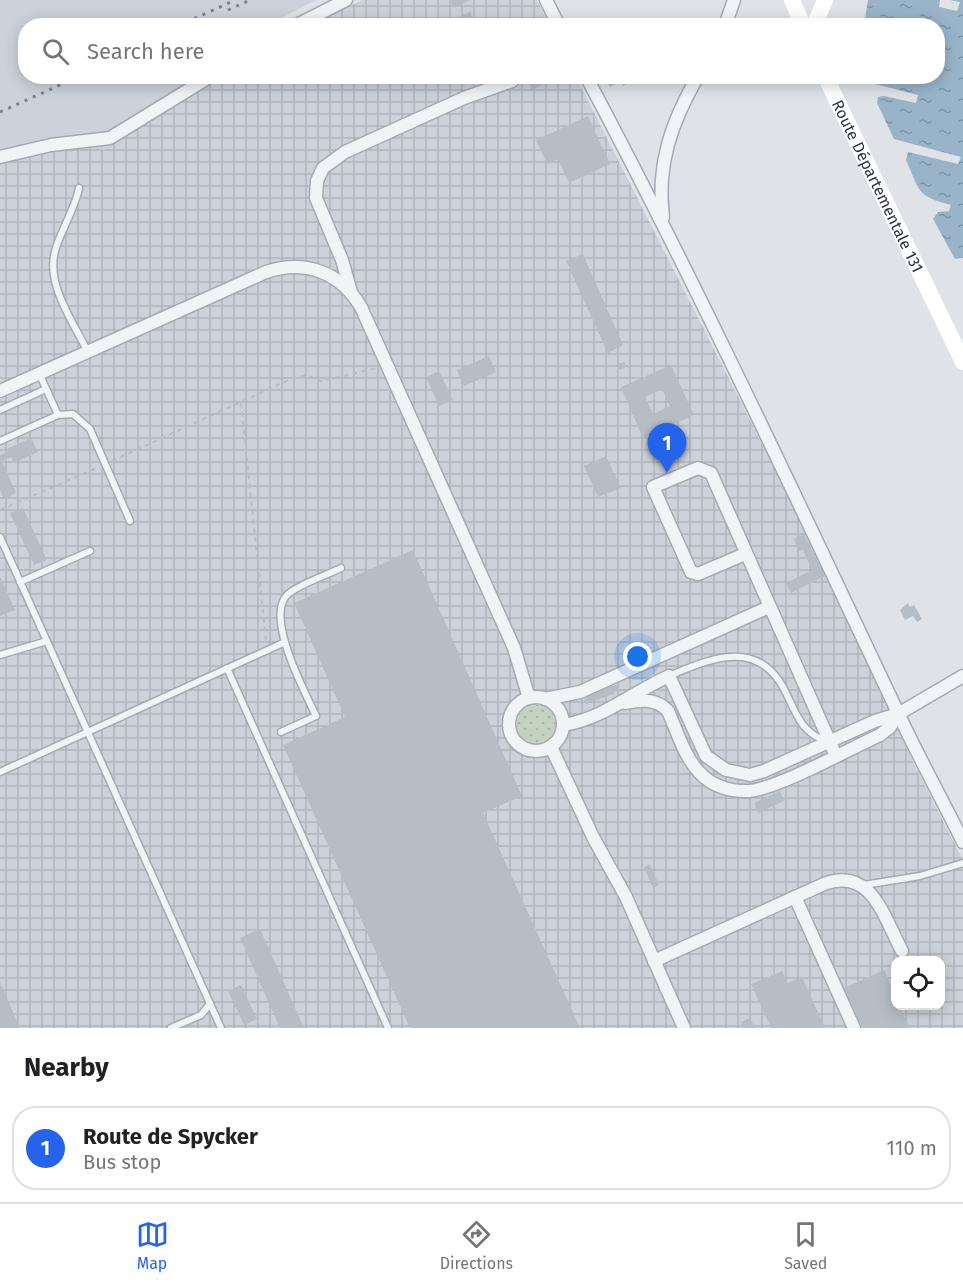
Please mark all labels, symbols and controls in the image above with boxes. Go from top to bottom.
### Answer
search box [18,18,945,84]
icon: search [39,35,72,68]
text: Search here [87,38,205,65]
street label: Route Départementale 131 [828,97,927,276]
pin: 1 [648,424,686,473]
your location [623,642,652,671]
map controls [891,956,945,1010]
button: locate [891,956,945,1010]
text: Nearby [24,1052,109,1083]
text: Route de Spycker [83,1123,258,1150]
text: 1 [41,1136,50,1160]
text: 110 m [886,1136,937,1160]
text: Bus stop [83,1150,161,1174]
tab: Map [136,1218,169,1273]
tab: Directions [440,1218,513,1273]
tab: Saved [784,1218,827,1273]

